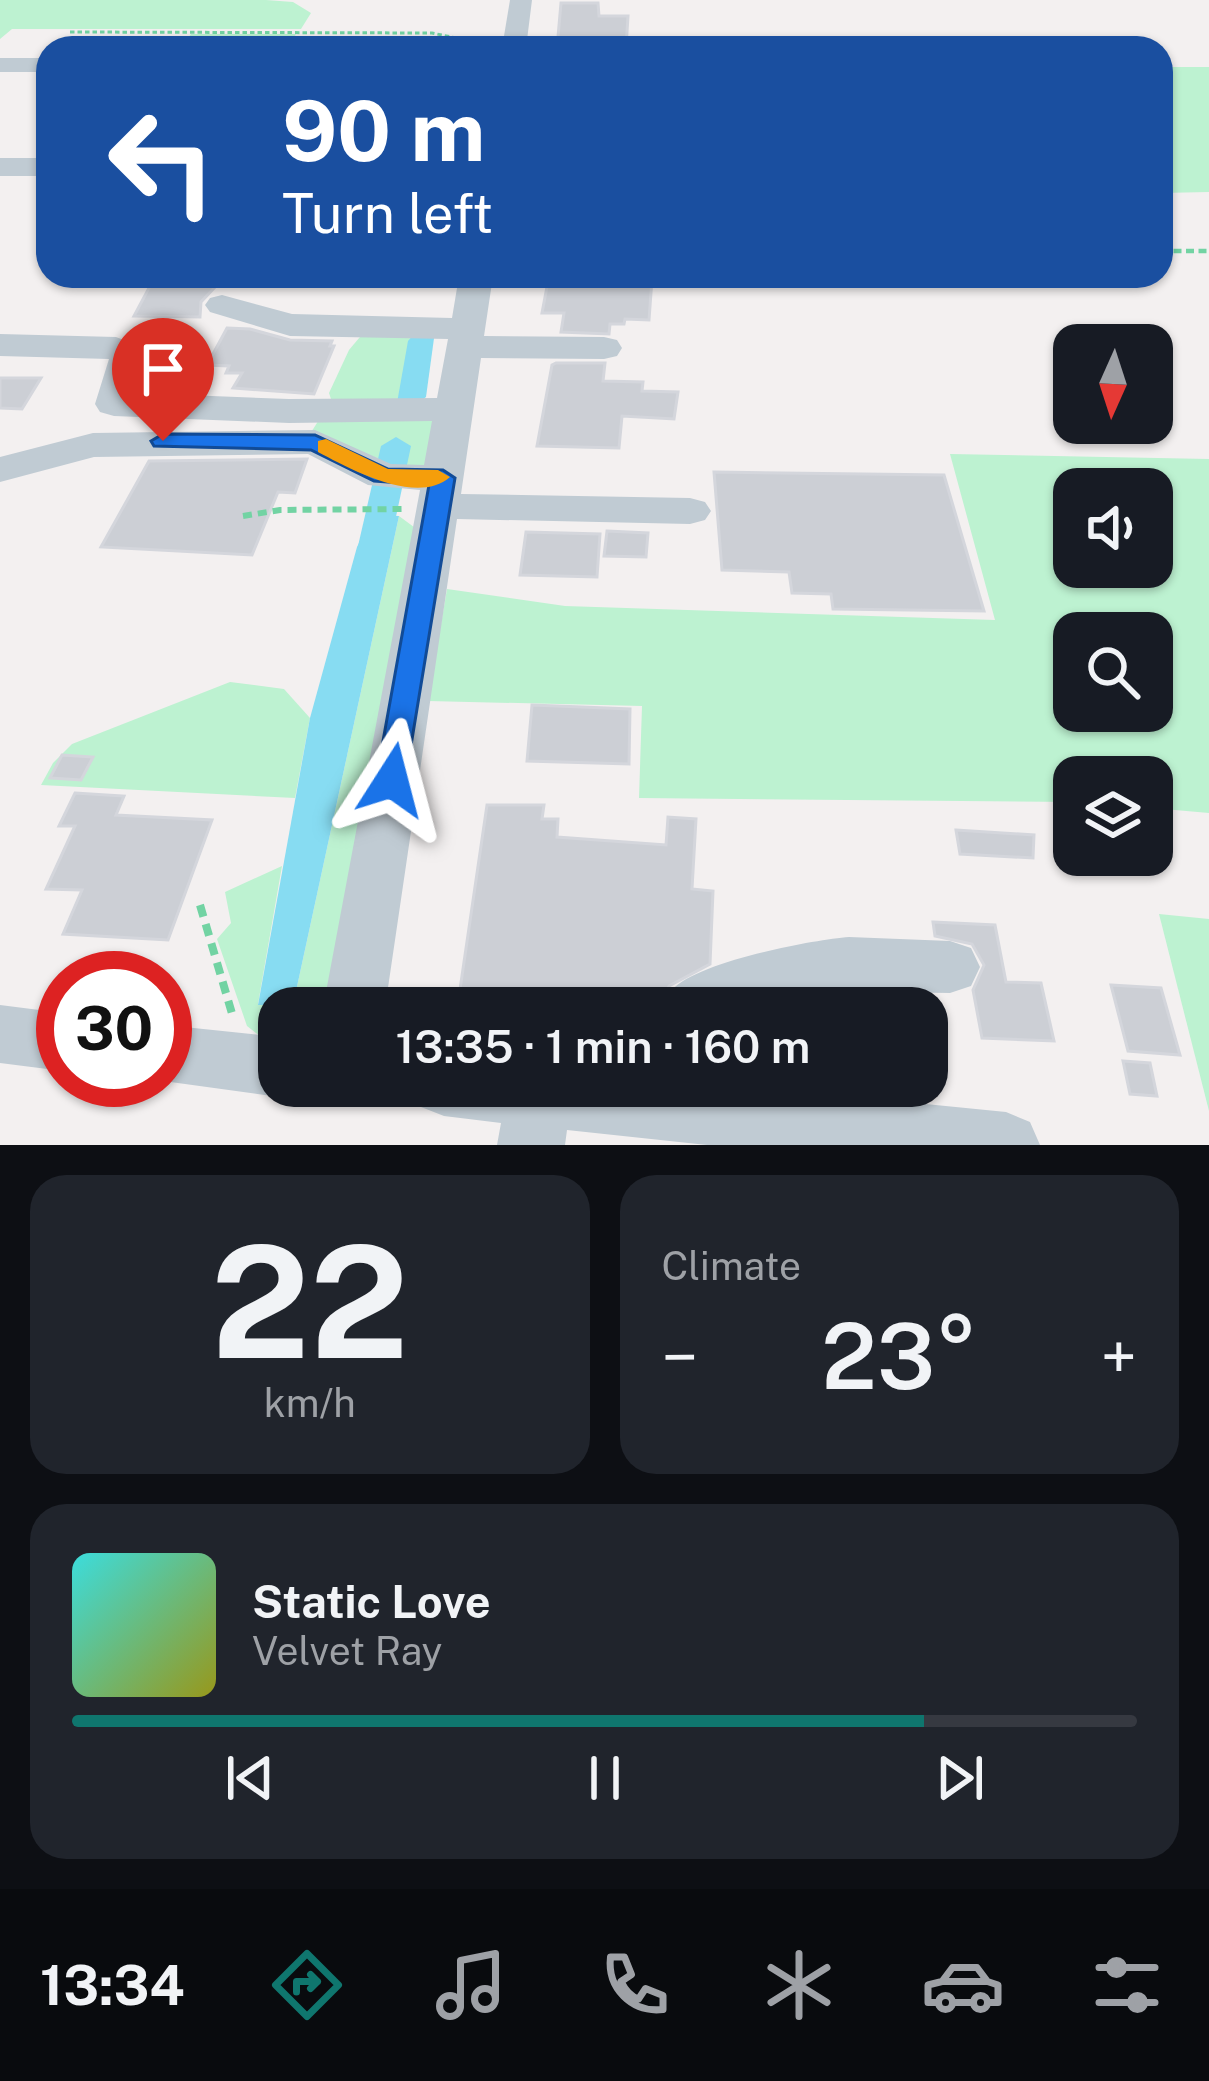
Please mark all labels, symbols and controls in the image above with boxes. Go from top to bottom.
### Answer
text: 90 m [282,81,485,180]
icon: left [84,84,240,240]
text: Turn left [282,182,493,245]
pin [112,318,214,441]
north arrow [1053,324,1173,444]
map controls [1053,324,1173,876]
icon: arrive [130,336,196,402]
button: sound [1053,468,1173,588]
button: search [1053,612,1173,732]
position arrow [329,717,455,843]
button: layers [1053,756,1173,876]
speed limit sign: 30 [36,951,192,1107]
text: 13:35 · 1 min · 160 m [395,1020,811,1073]
text: 22 [211,1210,409,1393]
text: Climate [662,1243,801,1289]
text: 23° [821,1303,977,1409]
text: − [662,1318,698,1396]
text: + [1100,1318,1137,1396]
text: km/h [264,1380,356,1426]
text: Static Love [252,1575,491,1628]
text: Velvet Ray [252,1628,442,1674]
icon: previous [217,1745,283,1811]
icon: pause [572,1745,638,1811]
icon: next [927,1745,993,1811]
icon: directions [265,1943,349,2027]
icon: music [429,1943,513,2027]
icon: phone [593,1943,677,2027]
icon: climate [757,1943,841,2027]
icon: car [921,1943,1005,2027]
icon: filters [1085,1943,1169,2027]
text: 13:34 [40,1954,185,2017]

